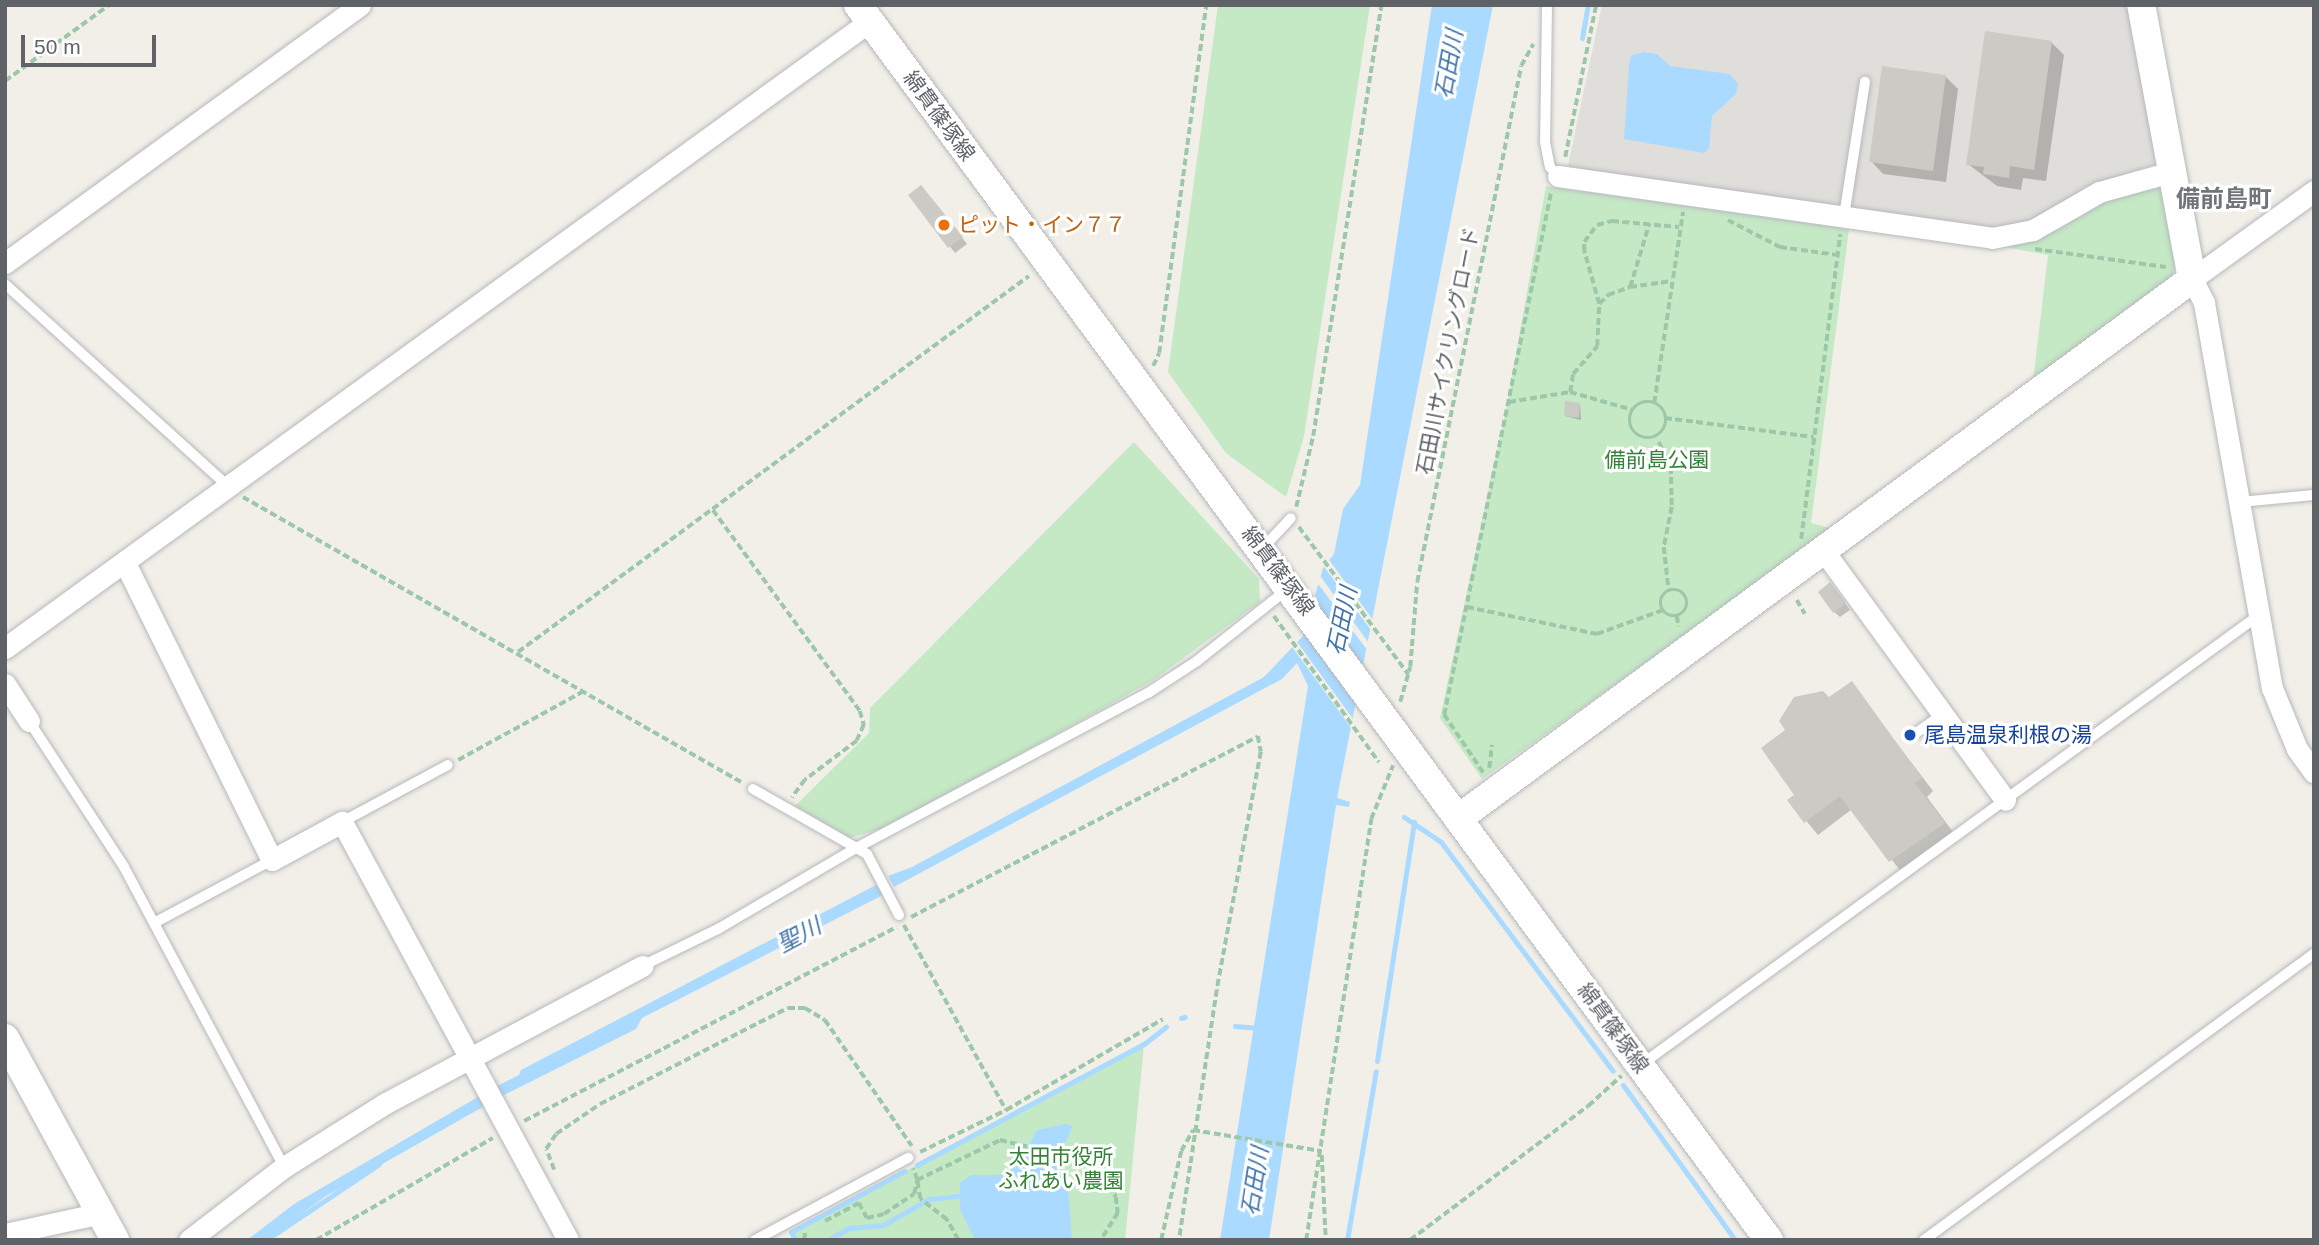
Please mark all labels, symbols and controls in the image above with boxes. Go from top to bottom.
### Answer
scale bar [24,21,159,65]
water label: 石田川 [1429,28,1469,100]
text: 50 m [34,35,81,58]
street label: 綿貫篠塚線 [898,66,980,166]
district label: 備前島町 [2176,185,2272,213]
place label: ピット・イン７７ [958,212,1126,238]
marker: ピット・イン７７ [936,217,952,233]
street label: 石田川サイクリングロード [1412,225,1484,477]
park label: 備前島公園 [1605,447,1709,473]
street label: 綿貫篠塚線 [1236,521,1320,621]
water label: 石田川 [1321,584,1363,658]
place label: 尾島温泉利根の湯 [1924,722,2092,748]
marker: 尾島温泉利根の湯 [1902,727,1918,743]
water label: 聖川 [772,912,826,958]
street label: 綿貫篠塚線 [1572,978,1654,1078]
park label: 太田市役所 ふれあい農園 [998,1144,1124,1194]
water label: 石田川 [1236,1145,1274,1217]

